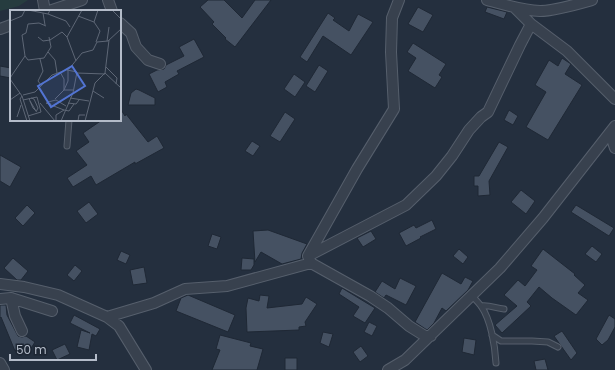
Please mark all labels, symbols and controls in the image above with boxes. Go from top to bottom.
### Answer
inset map [10,10,121,121]
scale bar [10,336,96,362]
text: 50 m [16,341,47,358]

